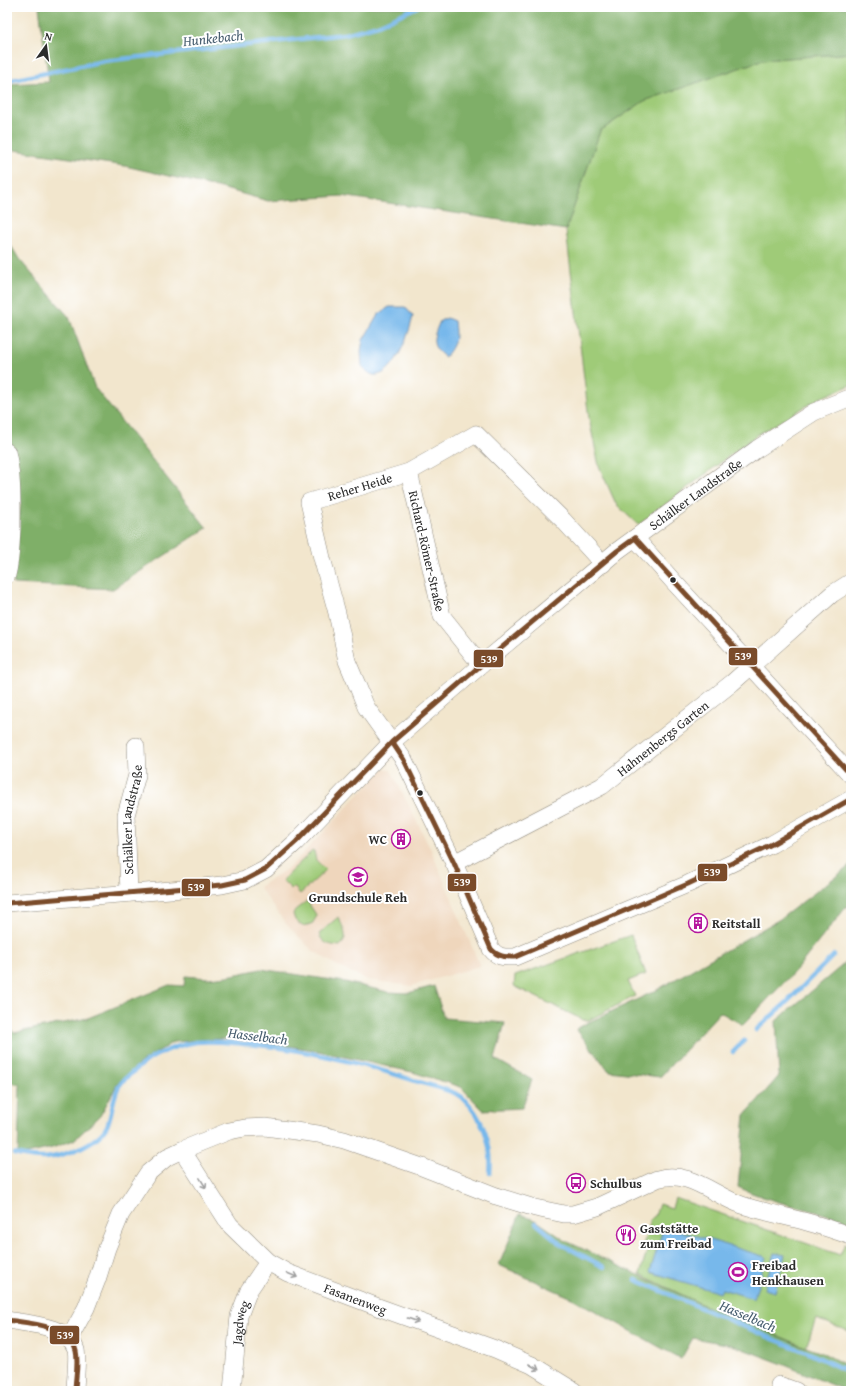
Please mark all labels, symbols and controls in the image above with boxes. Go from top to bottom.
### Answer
water label: Hunkebach [181,25,244,51]
north arrow [26,26,66,66]
text: N [43,28,55,45]
street label: Schälker Landstraße [645,453,746,534]
street label: Reher Heide [325,468,395,506]
street label: Richard-Römer-Straße [404,489,450,613]
unlabelled marker [668,575,678,585]
line badge: 539 [728,647,758,666]
text: 539 [734,648,752,664]
line badge: 539 [473,649,504,668]
text: 539 [480,651,498,667]
street label: Hahnenbergs Garten [612,695,713,781]
street label: Schälker Landstraße [116,765,147,875]
unlabelled marker [415,788,425,798]
building icon: WC [390,828,412,850]
place label: WC [369,830,387,849]
line badge: 539 [697,863,728,882]
text: 539 [703,864,721,880]
school or university icon: Grundschule Reh [347,866,369,888]
line badge: 539 [447,873,477,892]
text: 539 [453,874,471,890]
line badge: 539 [181,878,211,897]
text: 539 [187,879,205,895]
place label: Grundschule Reh [309,888,408,907]
building icon: Reitstall [687,912,709,934]
place label: Reitstall [712,914,761,933]
water label: Hasselbach [226,1022,289,1050]
bus stop icon: Schulbus [565,1172,587,1194]
place label: Schulbus [590,1174,642,1193]
one-way arrow [199,1177,207,1188]
place label: Gaststätte zum Freibad [640,1219,712,1253]
restaurant icon: Gaststätte zum Freibad [615,1224,637,1246]
place label: Freibad Henkhausen [752,1256,824,1290]
sports icon: Freibad Henkhausen [727,1261,749,1283]
one-way arrow [285,1271,297,1279]
street label: Fasanenweg [321,1278,390,1319]
water label: Hasselbach [716,1295,779,1337]
street label: Jagdweg [227,1297,254,1348]
one-way arrow [407,1317,420,1324]
line badge: 539 [49,1325,80,1345]
text: 539 [56,1327,74,1343]
one-way arrow [528,1364,540,1372]

